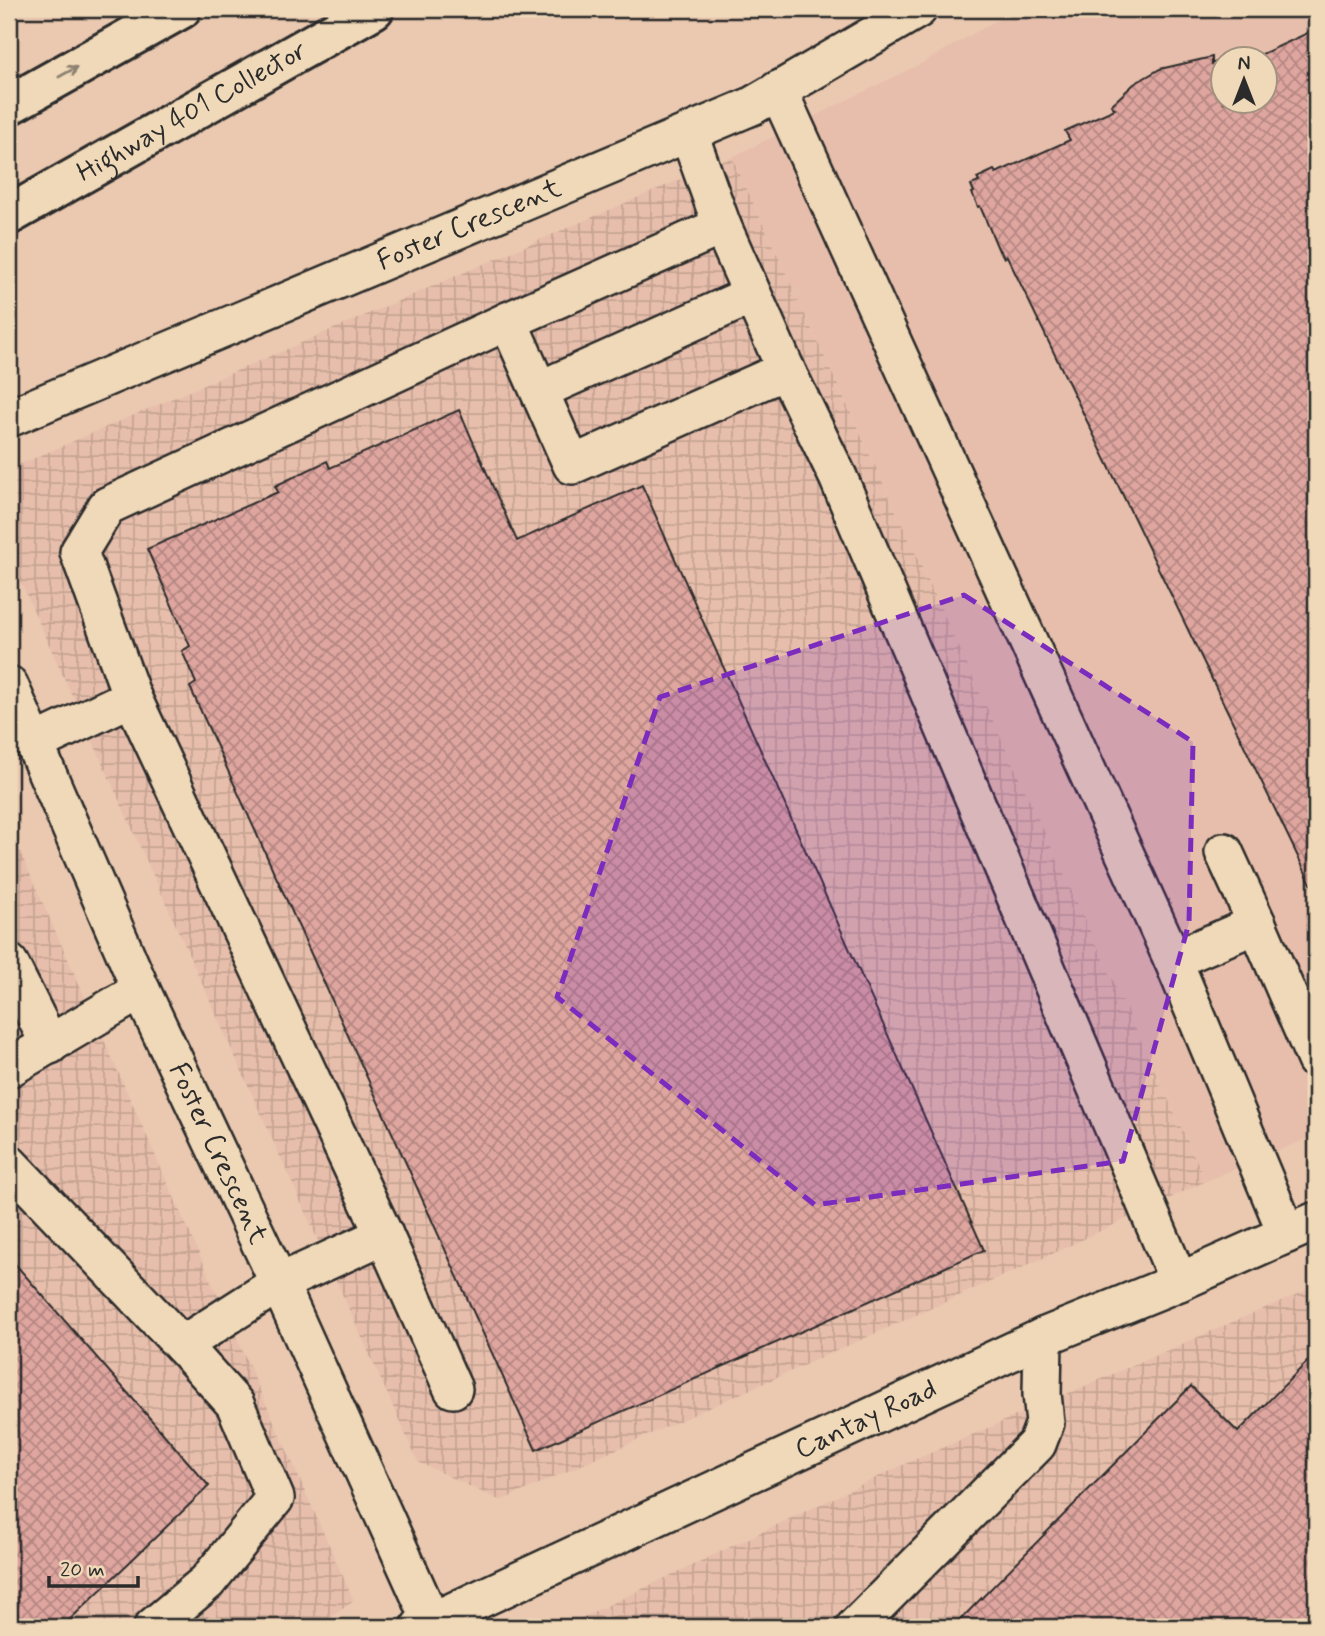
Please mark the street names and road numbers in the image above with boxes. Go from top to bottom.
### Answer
street label: Highway 401 Collector [70,32,314,191]
street label: Foster Crescent [371,170,567,280]
street label: Foster Crescent [159,1057,277,1251]
street label: Cantay Road [789,1370,943,1468]

